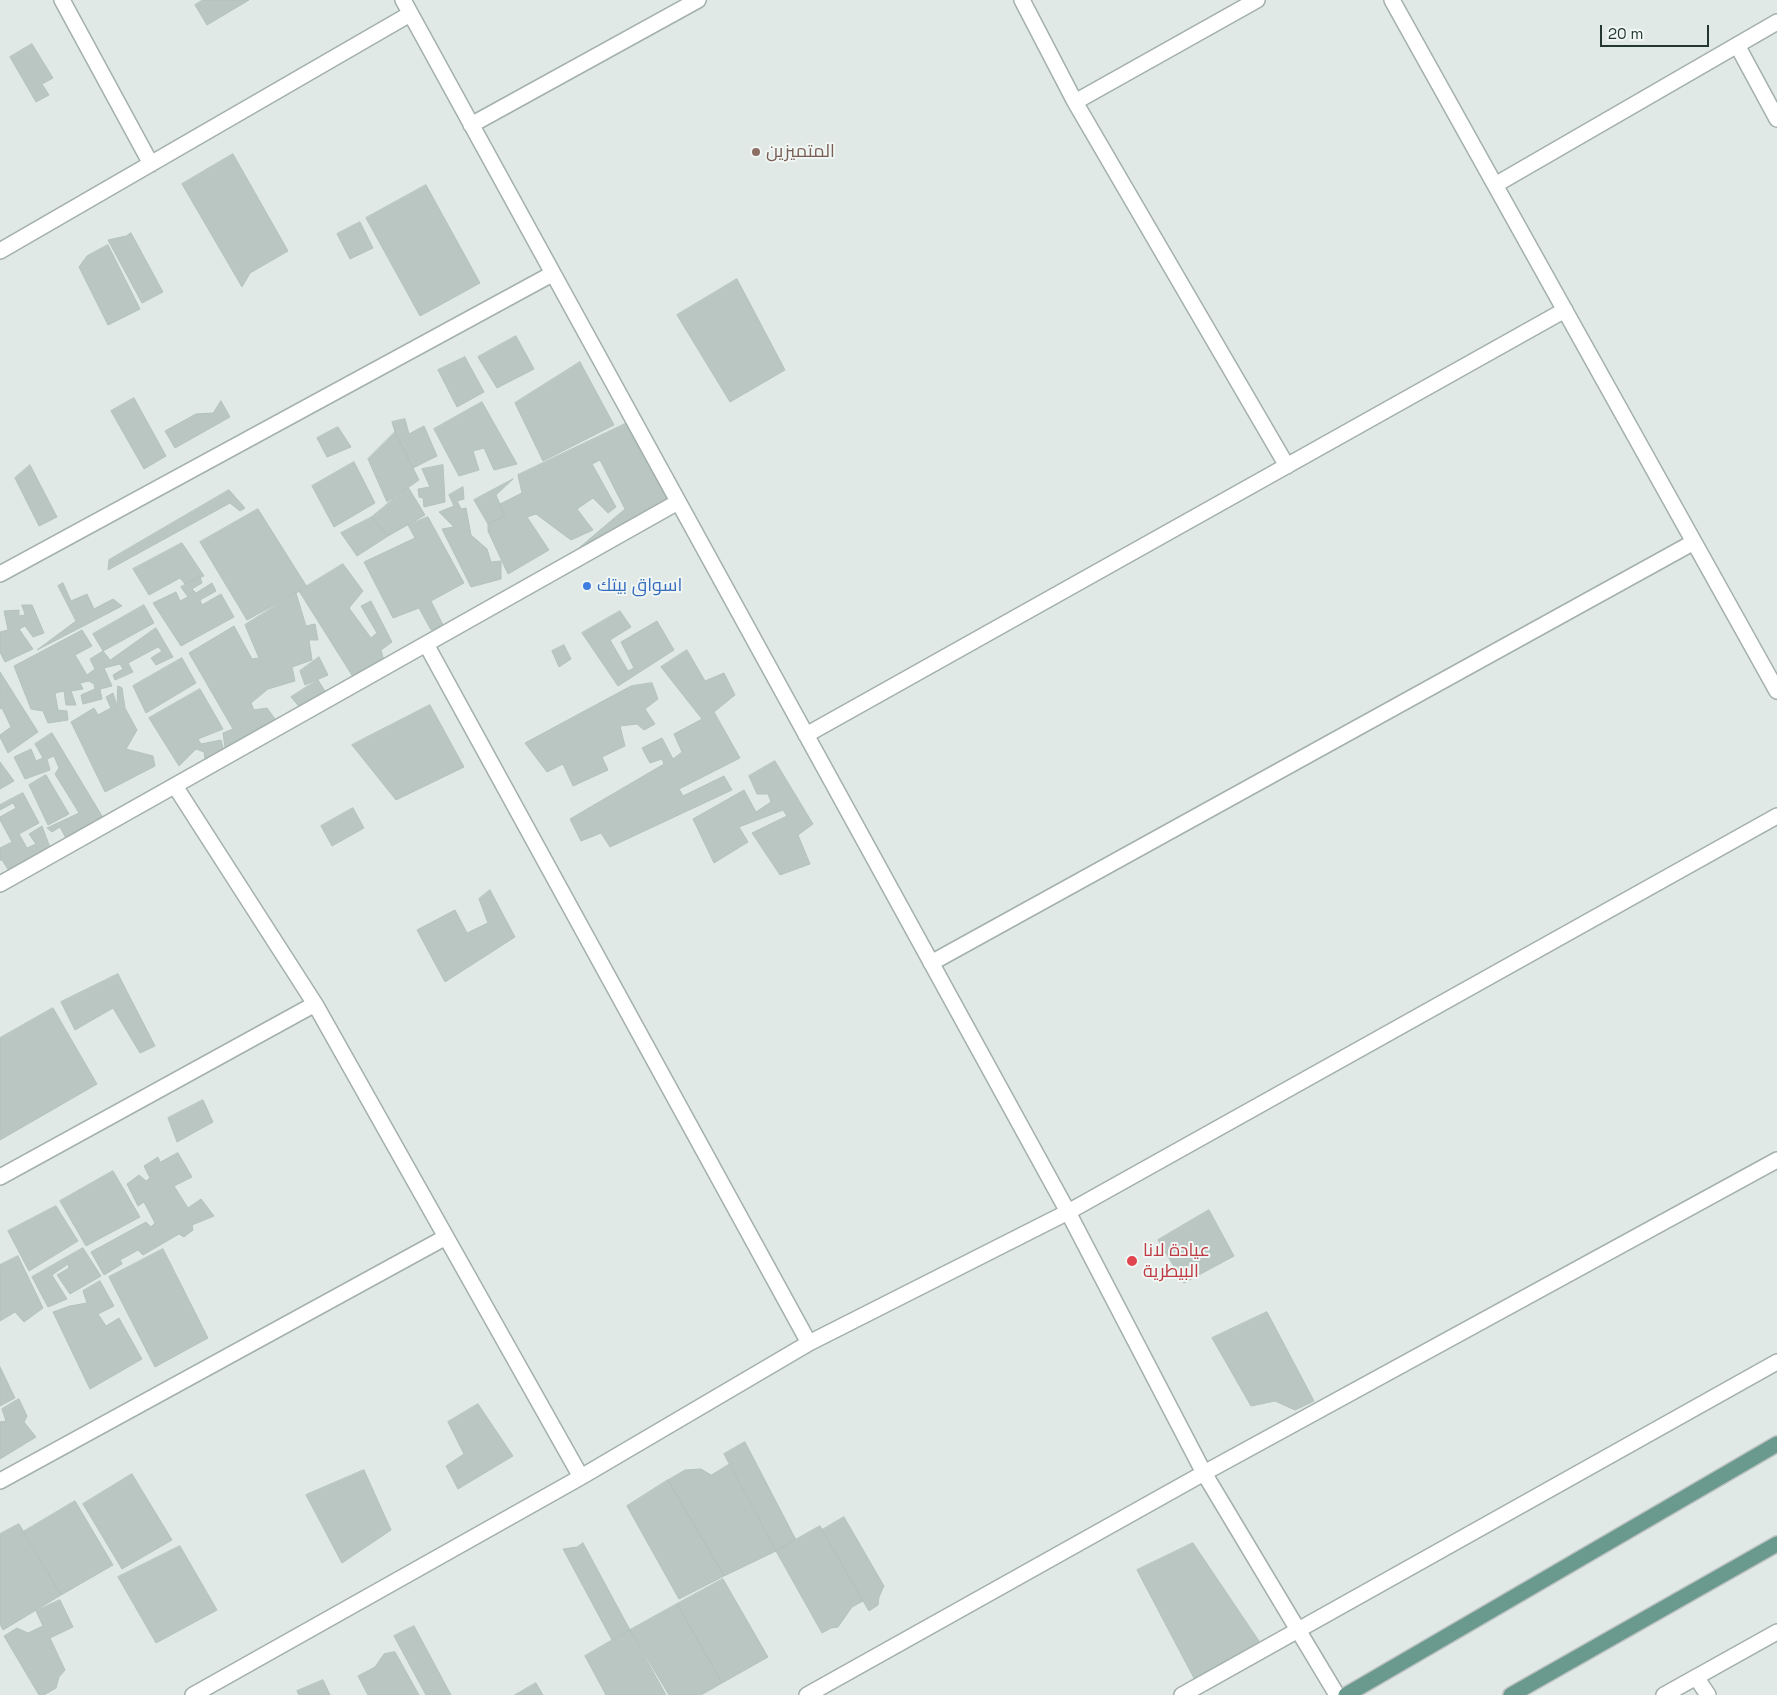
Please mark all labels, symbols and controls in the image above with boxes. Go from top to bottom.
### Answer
scale bar [1602,15,1711,47]
text: 20 m [1608,24,1643,43]
place label: المتميزين [766,141,835,163]
marker: المتميزين [750,146,762,158]
place label: اسواق بيتك [597,575,682,597]
marker: اسواق بيتك [581,580,593,592]
place label: عيادة لانا البيطرية [1143,1240,1210,1282]
marker: عيادة لانا البيطرية [1125,1254,1139,1268]

